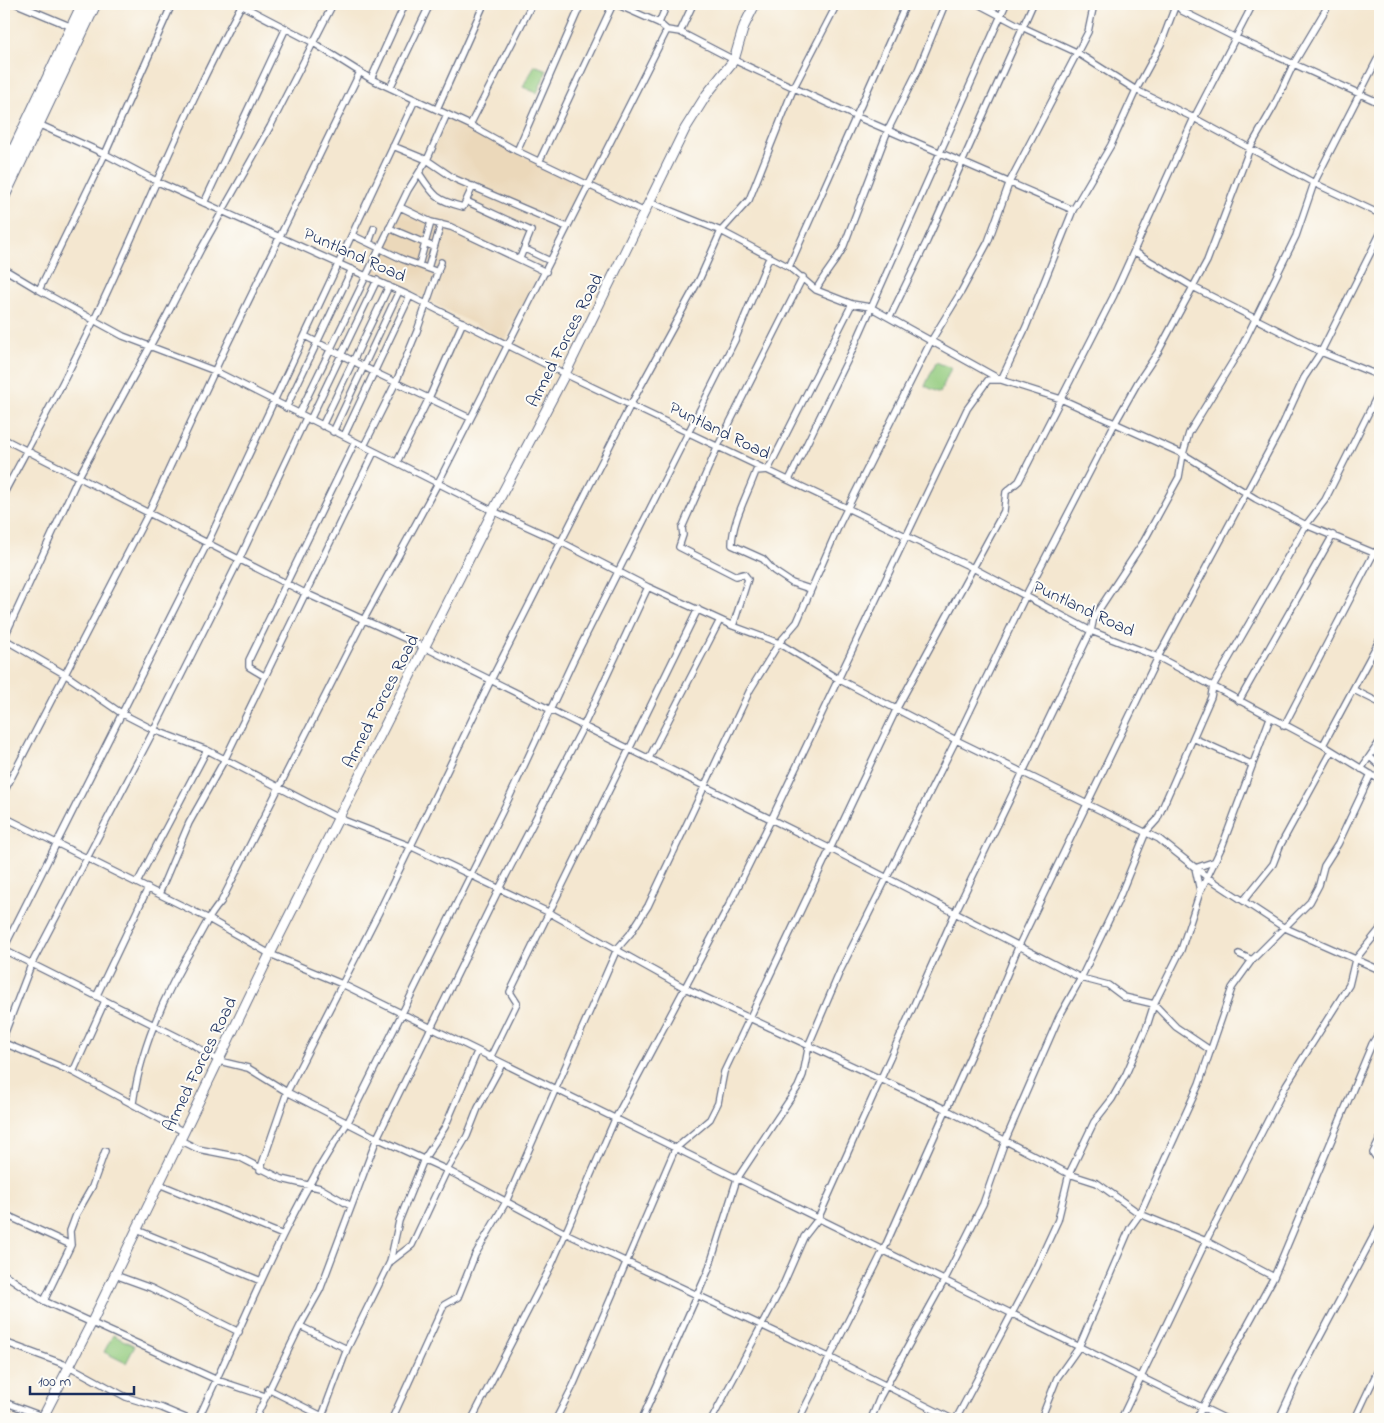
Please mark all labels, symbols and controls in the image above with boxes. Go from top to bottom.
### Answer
street label: Puntland Road [299,222,410,290]
street label: Armed Forces Road [521,269,611,412]
street label: Puntland Road [664,396,774,468]
street label: Puntland Road [1028,575,1138,645]
street label: Armed Forces Road [337,630,427,773]
street label: Armed Forces Road [157,993,245,1137]
scale bar [30,1363,134,1395]
text: 100 m [38,1371,71,1393]

